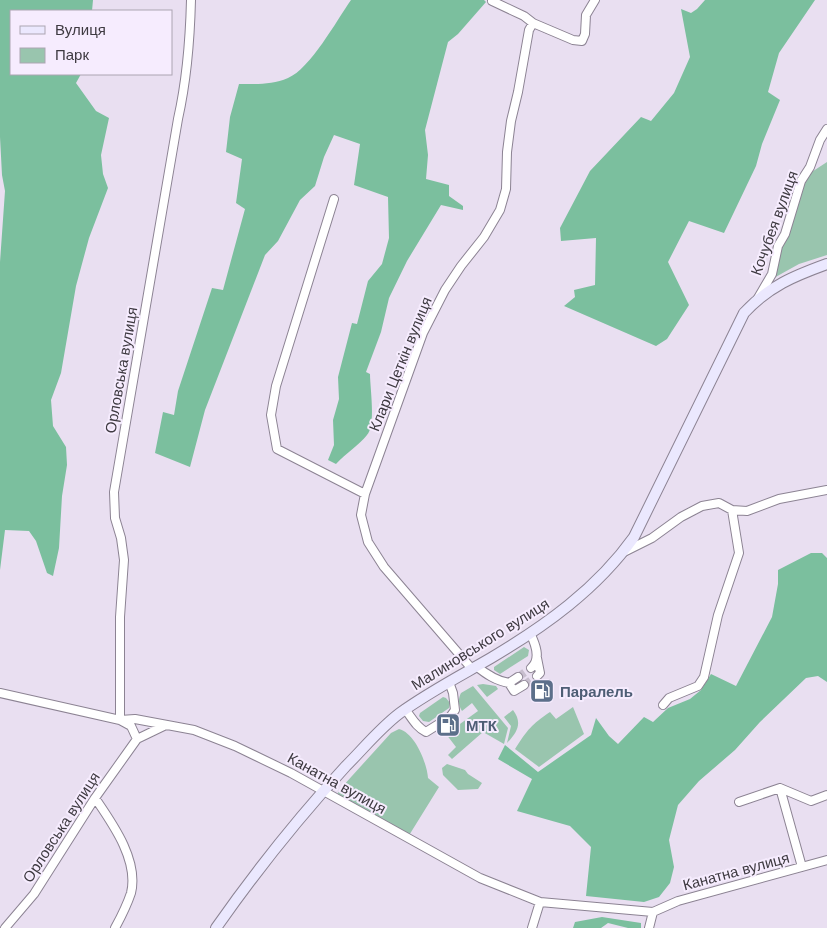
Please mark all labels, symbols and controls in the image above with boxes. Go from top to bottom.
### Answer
legend [10,10,172,75]
text: Вулиця [55,21,106,38]
text: Парк [55,46,89,63]
street label: Кочубея вулиця [747,168,801,278]
street label: Клари Цеткін вулиця [365,294,435,434]
street label: Орловська вулиця [102,306,140,434]
street label: Малиновського вулиця [408,595,552,693]
fuel station icon: Паралель [529,678,555,704]
place label: Паралель [560,683,633,700]
fuel station icon: МТК [435,712,461,738]
place label: МТК [466,717,498,734]
street label: Канатна вулиця [285,749,389,817]
street label: Орловська вулиця [19,769,103,885]
street label: Канатна вулиця [681,849,791,893]

